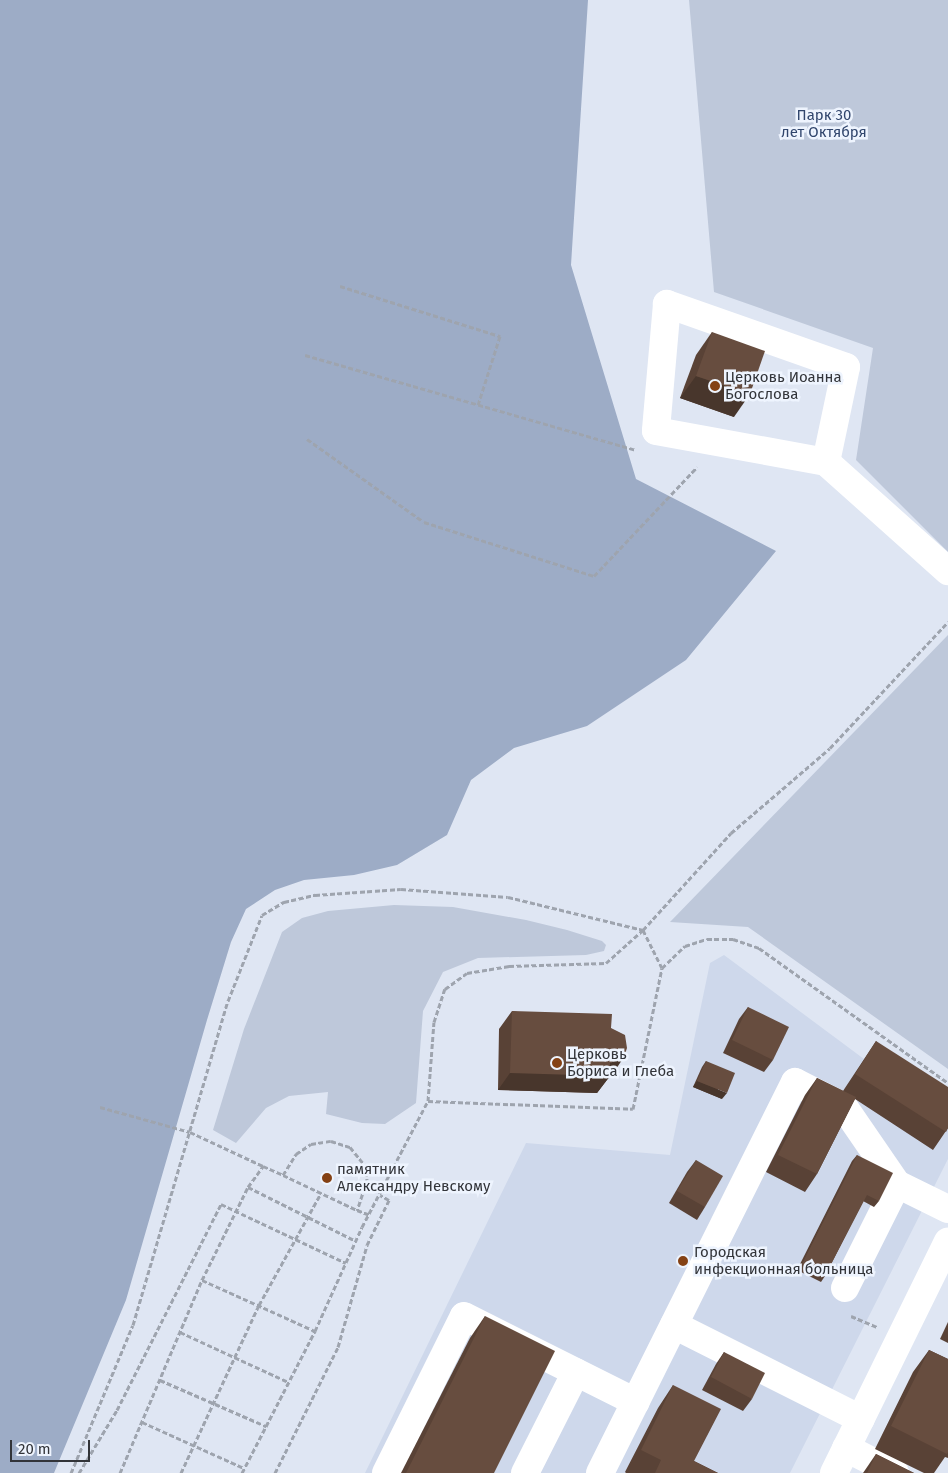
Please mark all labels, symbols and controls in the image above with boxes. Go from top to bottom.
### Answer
park label: Парк 30 лет Октября [781,106,867,141]
place label: Церковь Иоанна Богослова [725,368,842,403]
marker: Церковь Иоанна Богослова [709,380,721,392]
place label: Церковь Бориса и Глеба [567,1045,674,1080]
marker: Церковь Бориса и Глеба [551,1057,563,1069]
place label: памятник Александру Невскому [337,1160,490,1195]
marker: памятник Александру Невскому [321,1172,333,1184]
place label: Городская инфекционная больница [694,1243,873,1278]
marker: Городская инфекционная больница [676,1254,690,1268]
scale bar [12,1430,92,1462]
text: 20 m [18,1440,51,1458]

